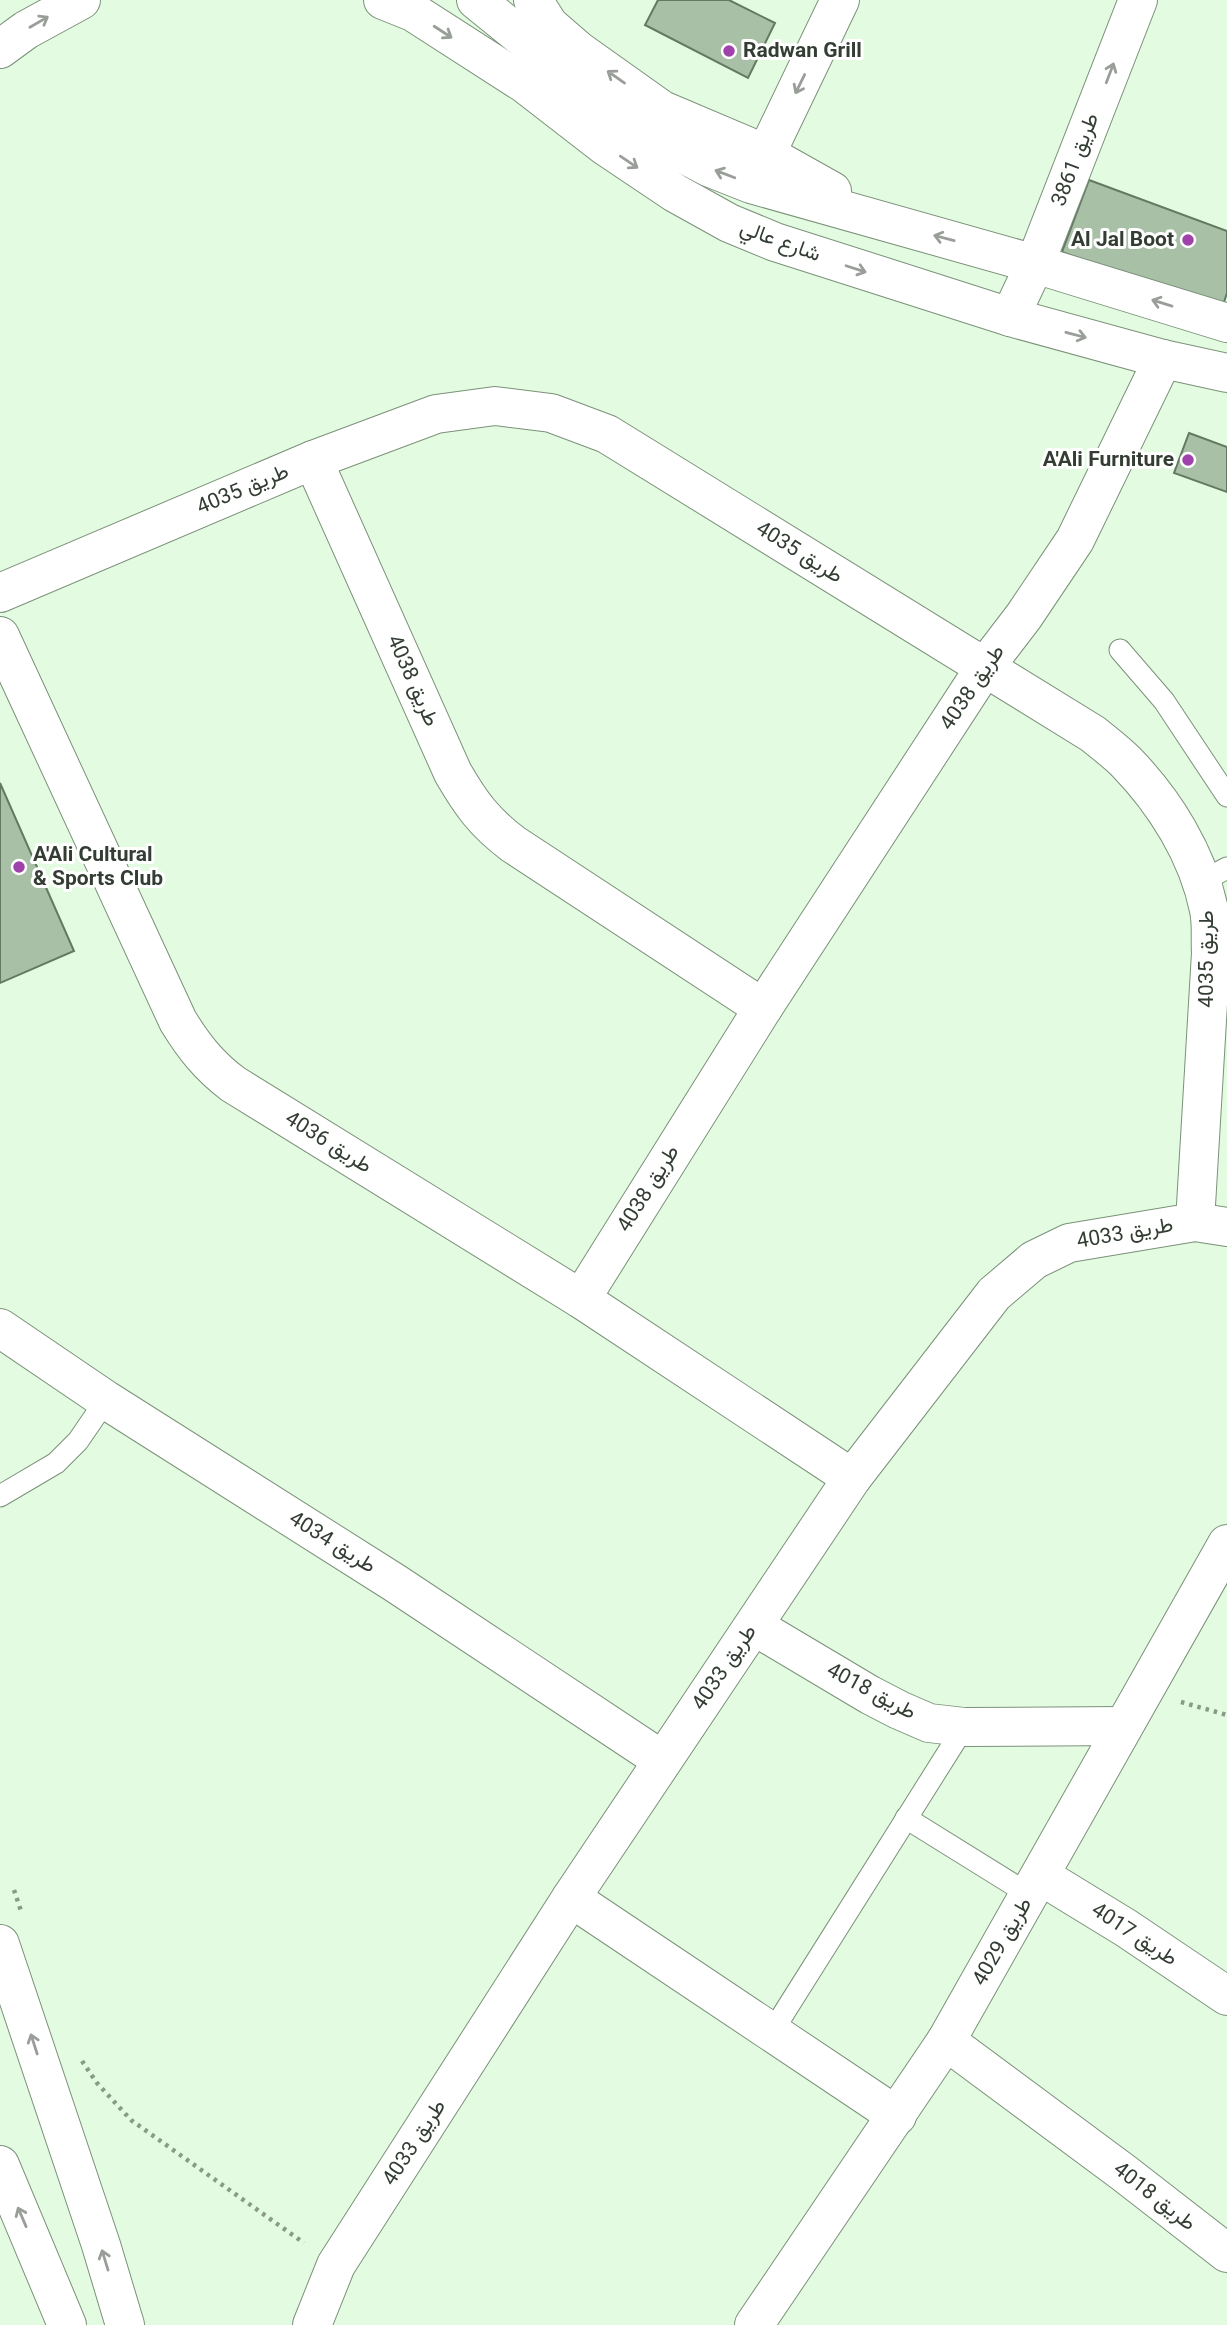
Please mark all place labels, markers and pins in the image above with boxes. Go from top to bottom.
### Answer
place label: Radwan Grill [743,35,862,68]
marker: Radwan Grill [721,43,737,59]
place label: Al Jal Boot [1071,224,1174,257]
marker: Al Jal Boot [1180,232,1196,248]
place label: A'Ali Furniture [1043,444,1174,477]
marker: A'Ali Furniture [1180,452,1196,468]
place label: A'Ali Cultural & Sports Club [33,839,163,896]
marker: A'Ali Cultural & Sports Club [11,859,27,875]

